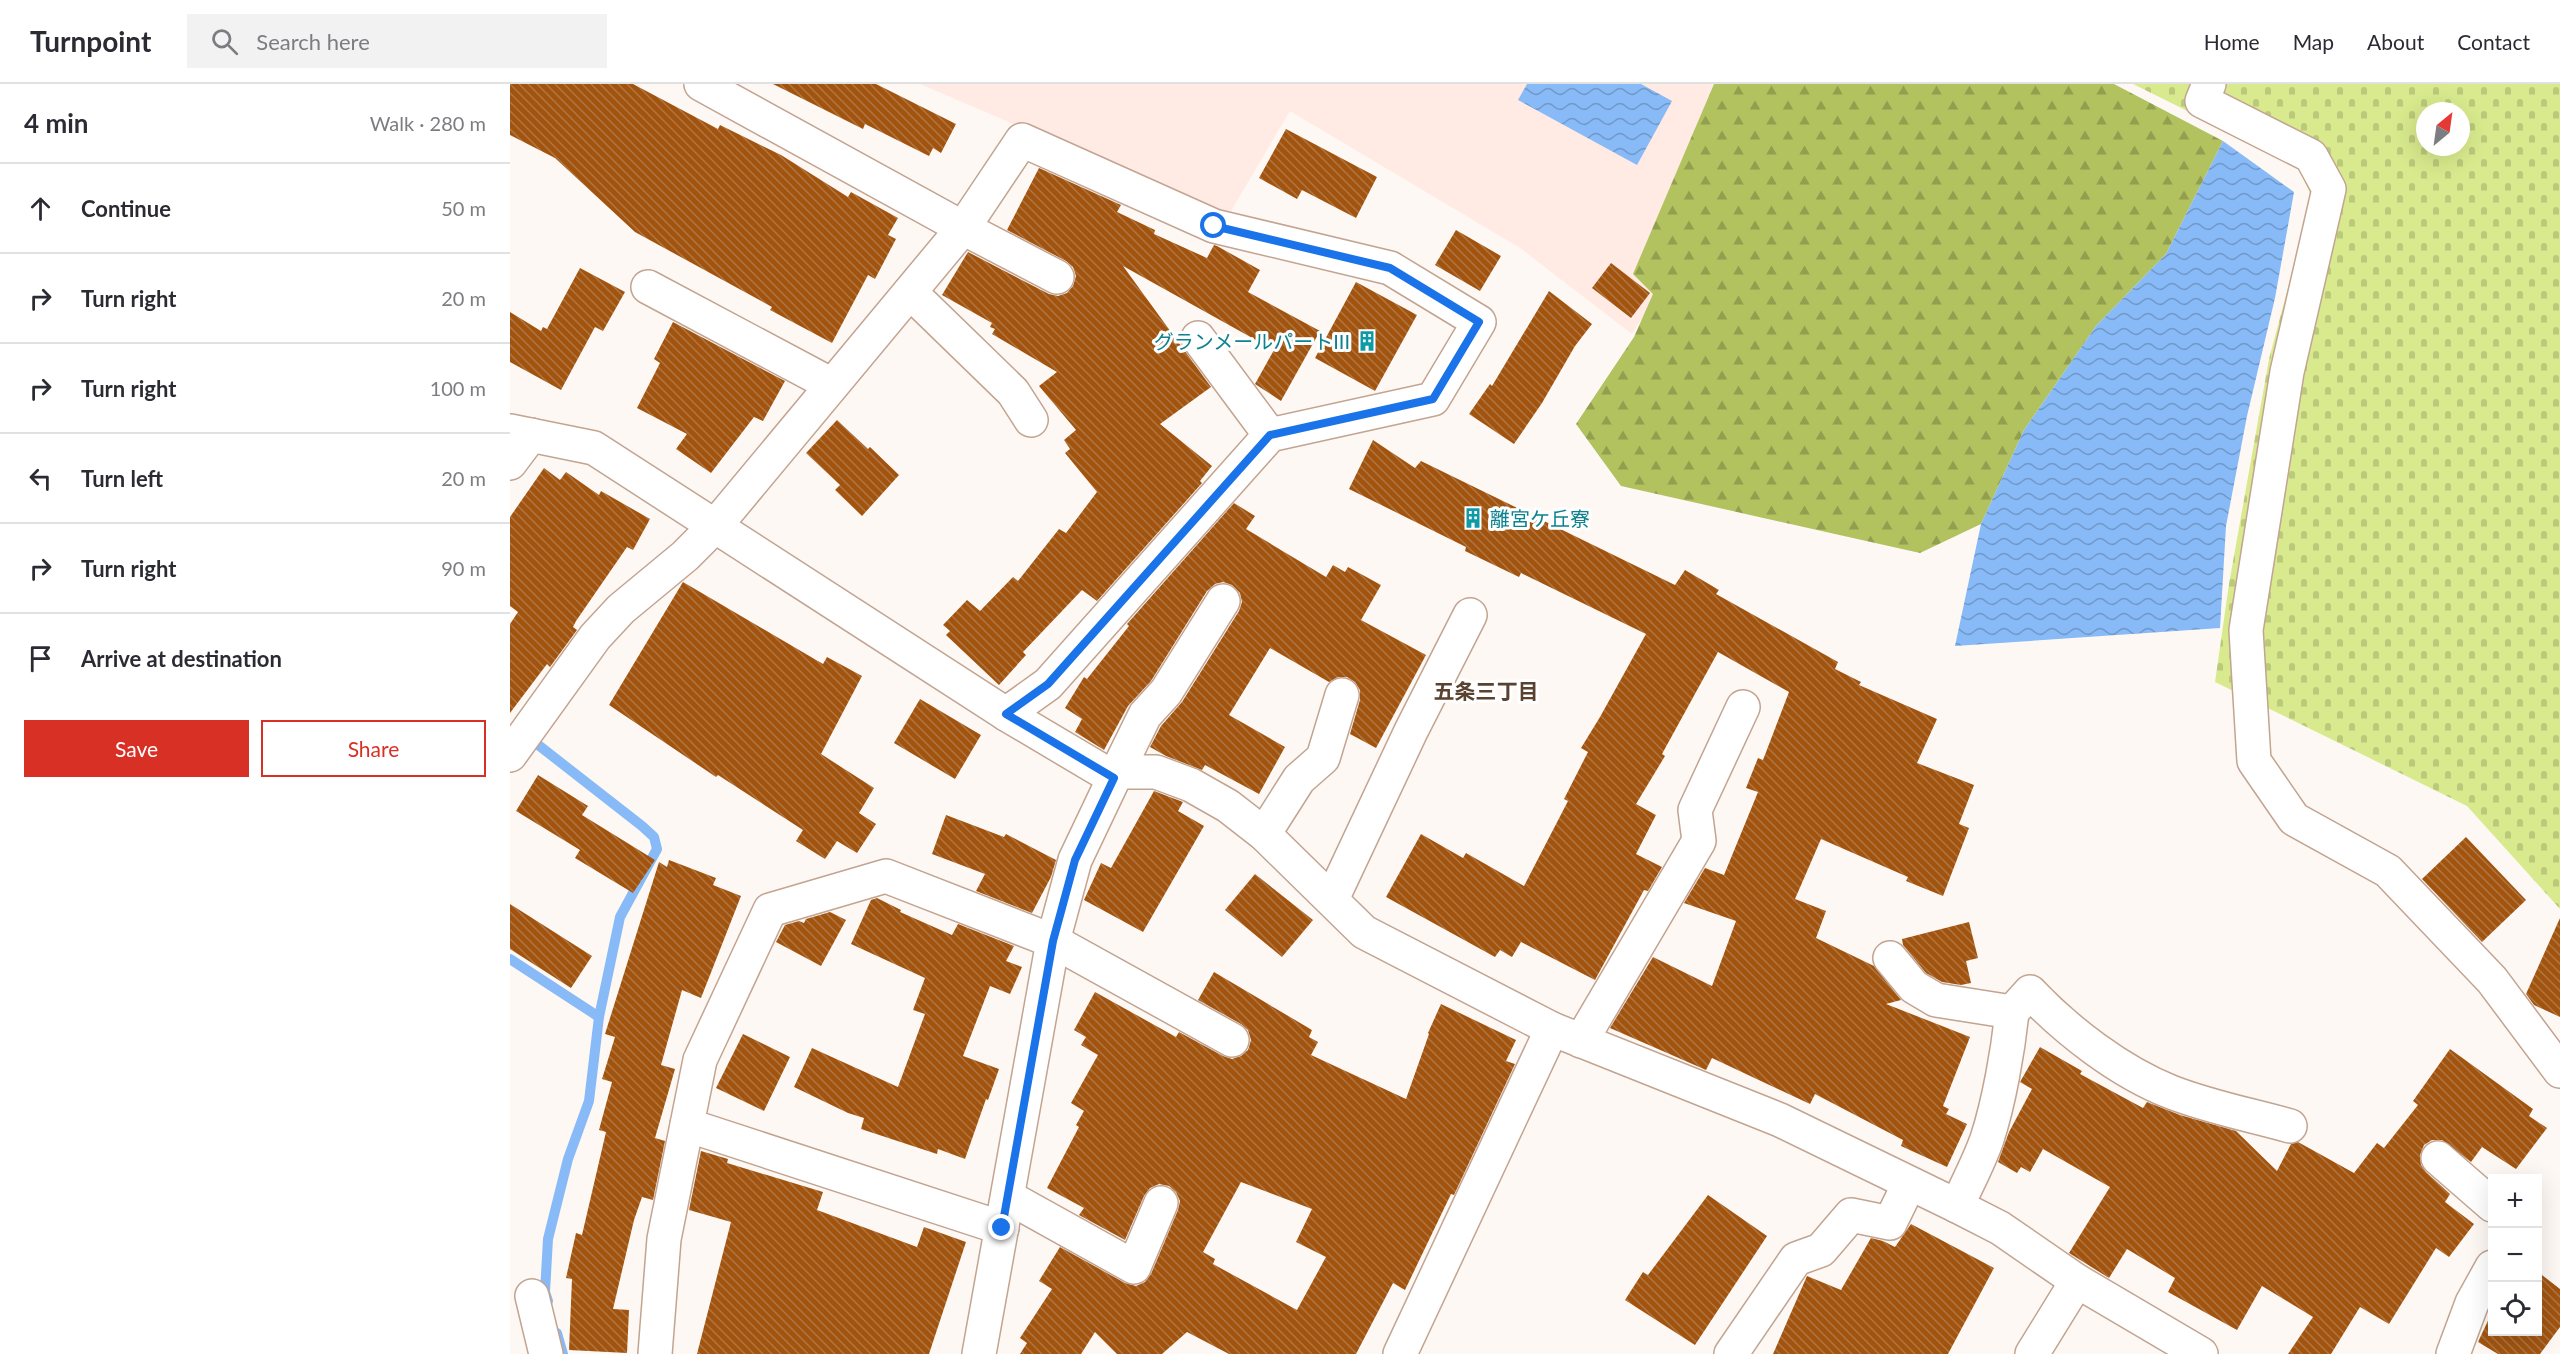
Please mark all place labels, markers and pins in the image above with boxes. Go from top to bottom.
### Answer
place label: グランメールパートIII [1154,329,1350,353]
building icon: グランメールパートIII [1355,329,1379,353]
building icon: 離宮ケ丘寮 [1461,506,1485,530]
place label: 離宮ケ丘寮 [1490,506,1590,530]

